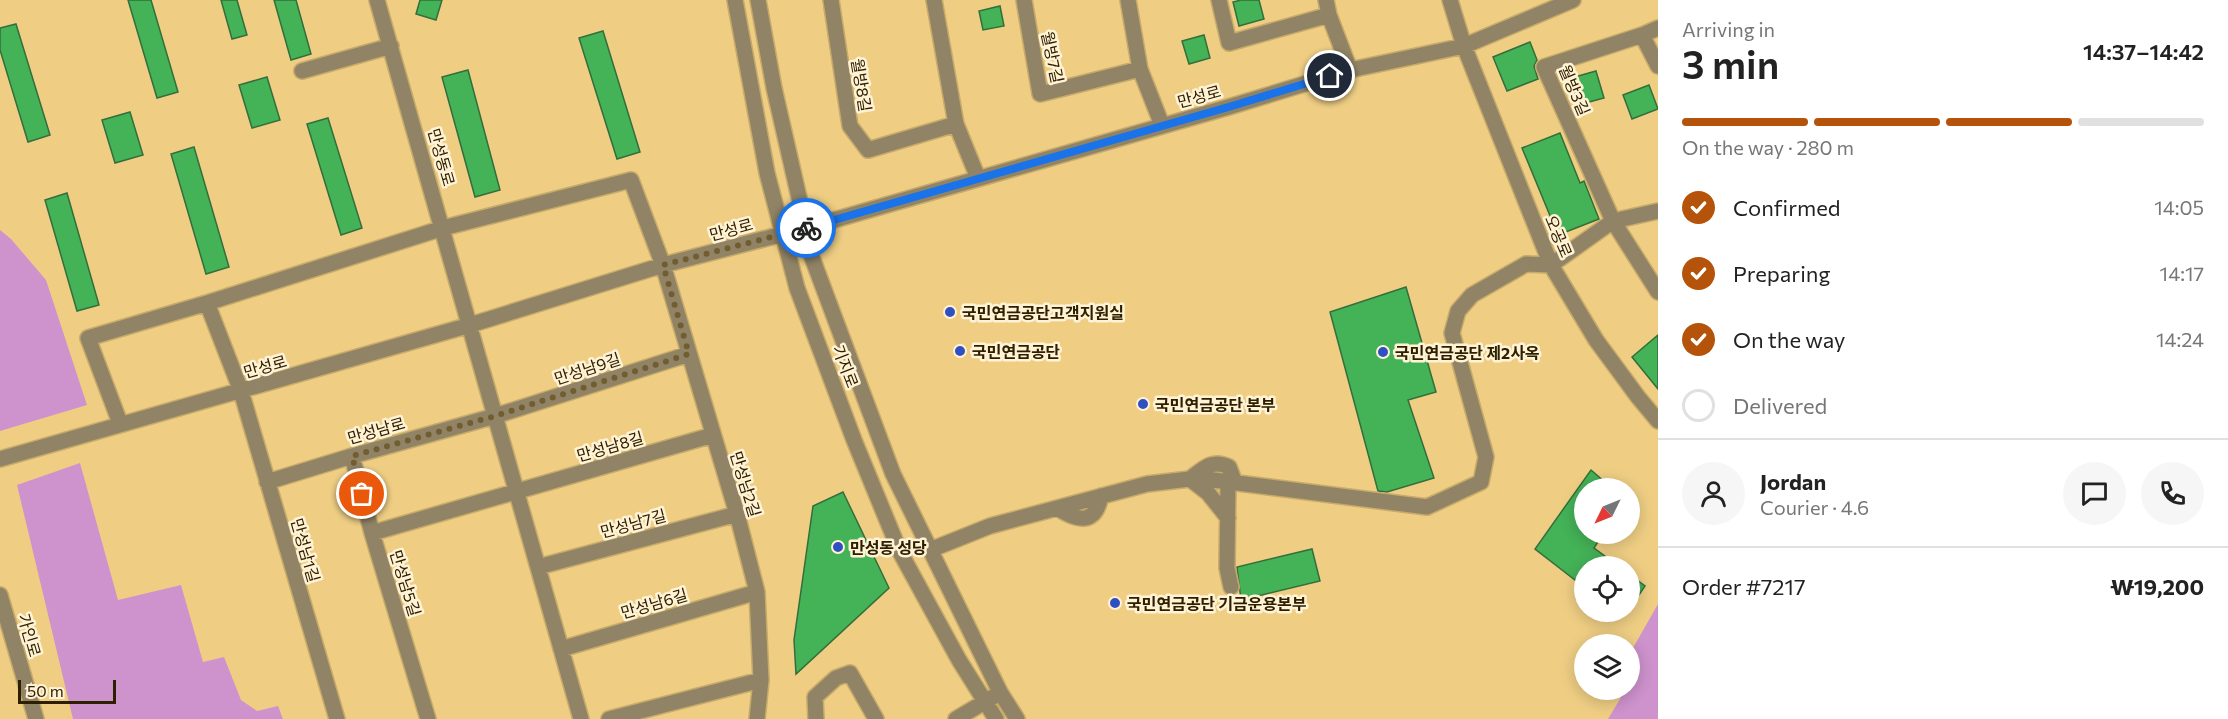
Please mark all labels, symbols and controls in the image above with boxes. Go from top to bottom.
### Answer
text: Arriving in [1682,17,1775,41]
street label: 월방7길 [1038,29,1068,85]
text: 14:37–14:42 [2083,38,2204,65]
text: 3 min [1682,39,1779,87]
pin [1304,50,1355,101]
street label: 월방8길 [848,57,876,113]
icon: home [1313,59,1346,92]
street label: 월방3길 [1556,62,1594,118]
street label: 만성로 [1175,81,1223,111]
street label: 만성동로 [425,126,459,188]
text: On the way · 280 m [1682,135,1854,159]
icon: check [1682,191,1715,224]
text: Confirmed [1733,194,1840,221]
text: 14:05 [2154,195,2204,219]
courier [776,198,836,258]
icon: bike [790,212,823,245]
street label: 오공로 [1542,212,1576,260]
street label: 만성로 [707,214,755,244]
icon: check [1682,257,1715,290]
text: Preparing [1733,260,1830,287]
text: 14:17 [2160,261,2204,285]
place label: 국민연금공단고객지원실 [962,303,1124,322]
marker: 국민연금공단고객지원실 [943,305,957,319]
icon: check [1682,323,1715,356]
text: On the way [1733,326,1845,353]
text: 14:24 [2156,327,2204,351]
street label: 기지로 [829,342,863,390]
place label: 국민연금공단 [972,342,1060,361]
place label: 국민연금공단 제2사옥 [1395,343,1540,362]
marker: 국민연금공단 [953,344,967,358]
marker: 국민연금공단 제2사옥 [1376,345,1390,359]
street label: 만성남9길 [551,348,623,388]
street label: 만성로 [241,351,289,381]
text: Delivered [1733,392,1827,419]
place label: 국민연금공단 본부 [1155,395,1276,414]
marker: 국민연금공단 본부 [1136,397,1150,411]
street label: 만성남로 [345,413,407,447]
street label: 만성남8길 [574,427,646,465]
street label: 만성남2길 [727,449,765,519]
button: person [1682,462,1745,525]
button: chat [2063,462,2126,525]
button: phone [2141,462,2204,525]
pin [336,468,387,519]
text: Jordan [1760,468,1826,495]
icon: bag [345,477,378,510]
north arrow [1574,478,1640,544]
map controls [1574,478,1640,700]
text: Courier · 4.6 [1760,495,1869,519]
street label: 만성남7길 [598,505,668,541]
street label: 만성남1길 [288,516,324,584]
place label: 만성동 성당 [850,538,927,557]
marker: 만성동 성당 [831,540,845,554]
street label: 만성남5길 [387,548,425,618]
button: locate [1574,556,1640,622]
text: Order #7217 [1682,573,1806,600]
text: ₩19,200 [2110,573,2204,600]
street label: 만성남6길 [618,584,690,622]
place label: 국민연금공단 기금운용본부 [1127,594,1307,613]
marker: 국민연금공단 기금운용본부 [1108,596,1122,610]
street label: 가인로 [15,611,45,659]
button: layers [1574,634,1640,700]
scale bar [18,677,116,704]
text: 50 m [27,681,64,700]

